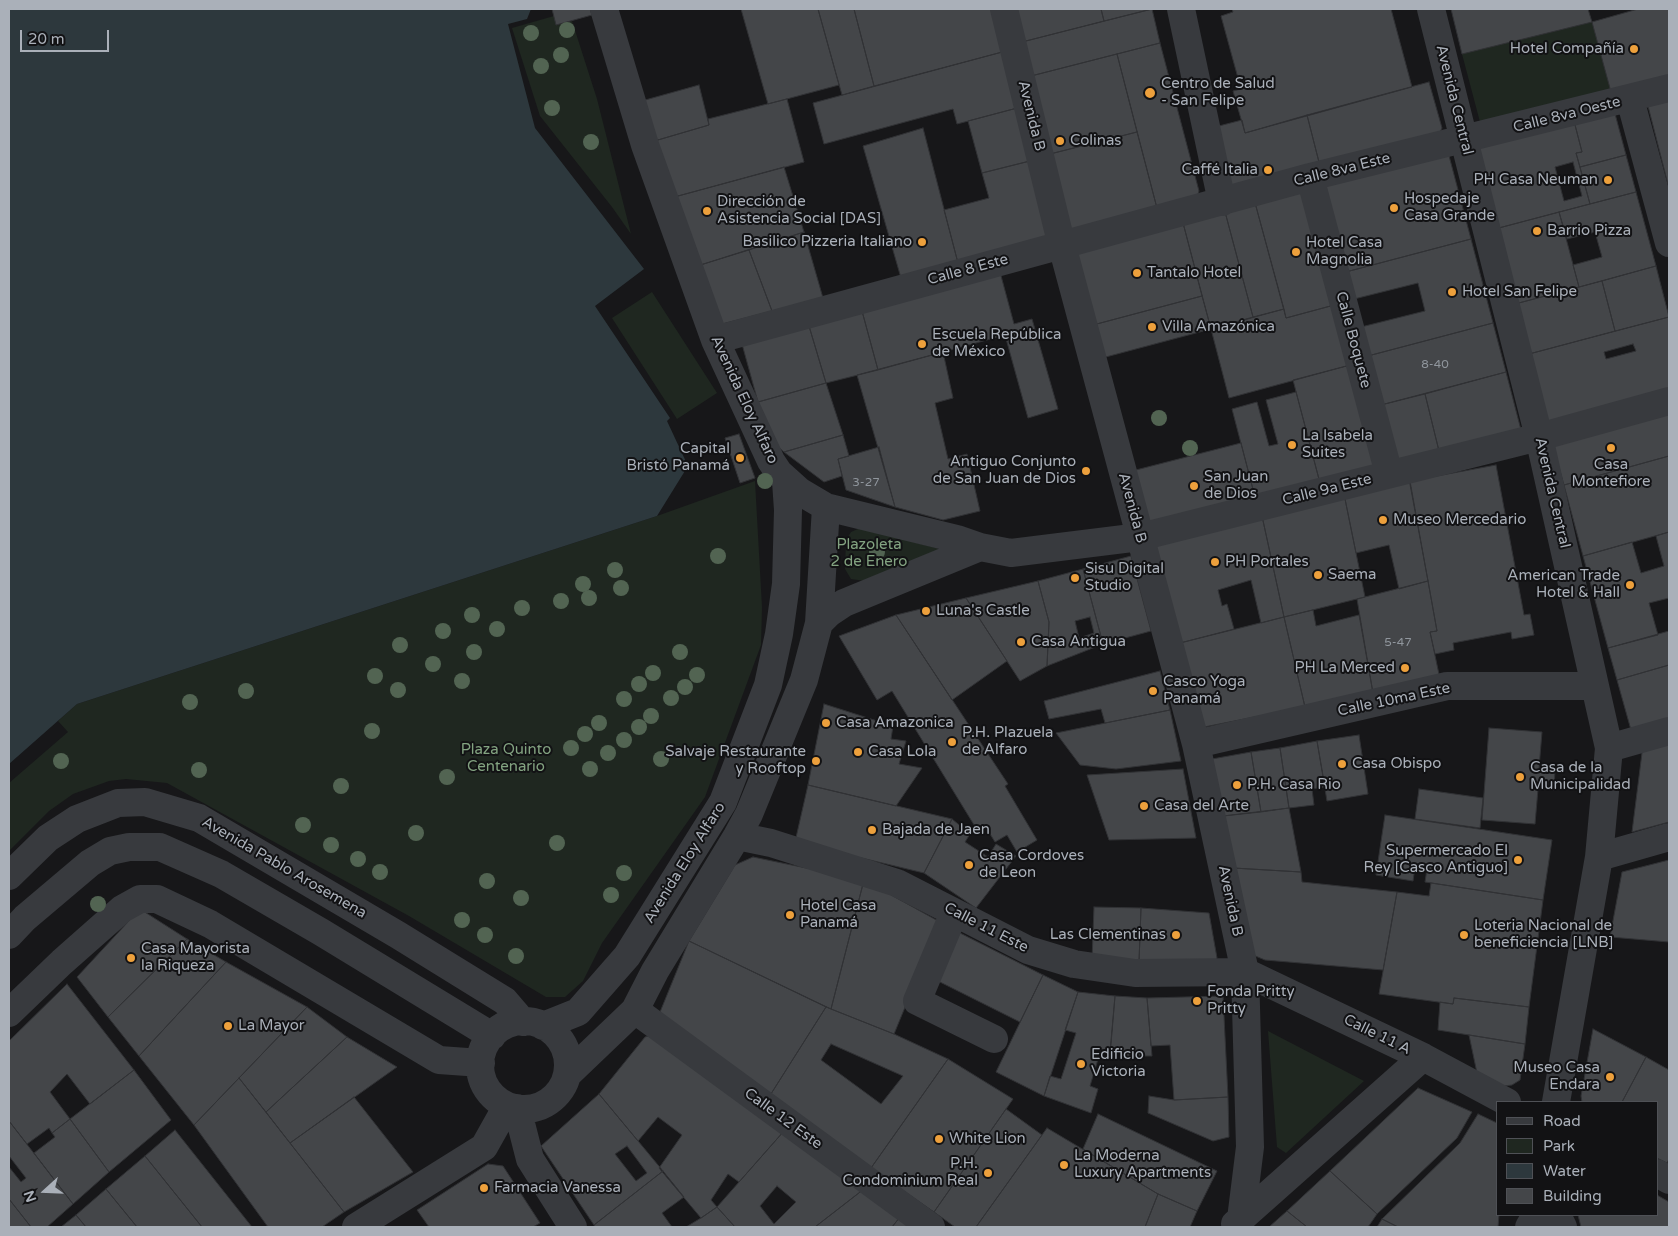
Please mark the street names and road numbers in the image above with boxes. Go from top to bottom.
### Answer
street label: Avenida Central [1432,43,1476,157]
street label: Avenida B [1014,79,1048,153]
street label: Calle 8va Oeste [1511,93,1623,137]
street label: Calle 8va Este [1292,149,1392,191]
street label: Calle 8 Este [926,251,1010,289]
street label: Calle Boquete [1331,290,1375,390]
street label: Avenida Eloy Alfaro [706,333,782,467]
street label: Avenida Central [1531,436,1573,550]
street label: Calle 9a Este [1281,470,1373,510]
street label: Avenida B [1114,471,1150,545]
street label: Calle 10ma Este [1336,679,1452,721]
street label: Avenida Eloy Alfaro [640,799,730,927]
street label: Avenida Pablo Arosemena [198,813,370,923]
street label: Avenida B [1214,864,1246,938]
street label: Calle 11 Este [941,899,1031,957]
street label: Calle 11 A [1340,1011,1414,1059]
street label: Calle 12 Este [740,1085,826,1153]

